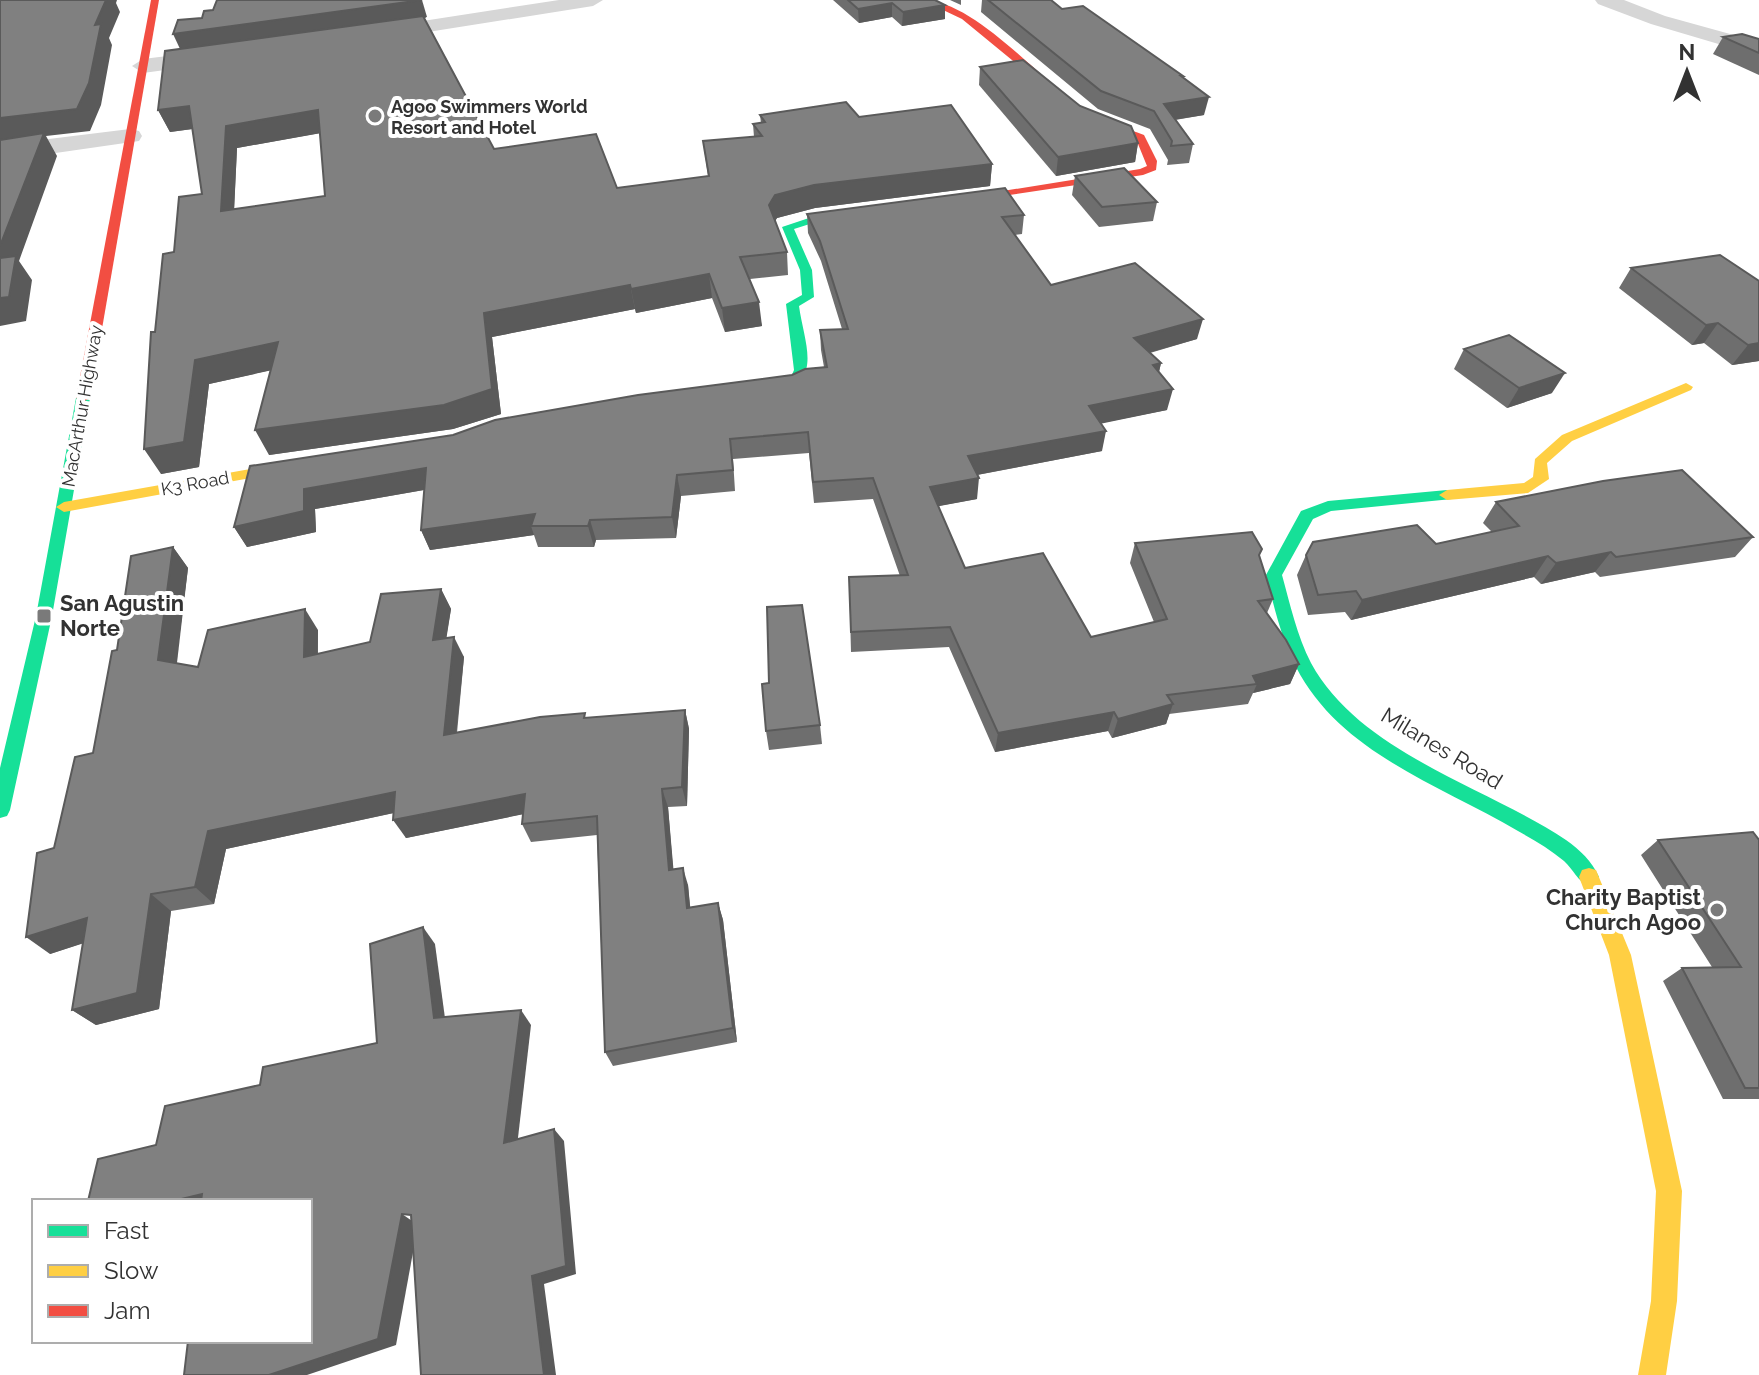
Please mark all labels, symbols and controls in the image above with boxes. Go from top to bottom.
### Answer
north arrow [1647,32,1727,112]
text: N [1679,39,1695,65]
place label: Agoo Swimmers World Resort and Hotel [391,96,588,138]
marker: Agoo Swimmers World Resort and Hotel [366,107,384,125]
street label: MacArthur Highway [57,323,107,488]
street label: K3 Road [159,467,231,499]
place label: San Agustin Norte [60,590,184,641]
marker: San Agustin Norte [35,607,53,625]
street label: Milanes Road [1377,702,1507,794]
place label: Charity Baptist Church Agoo [1546,884,1702,935]
marker: Charity Baptist Church Agoo [1708,901,1726,919]
legend [32,1199,312,1343]
text: Fast [104,1216,149,1245]
text: Slow [104,1256,159,1285]
text: Jam [104,1296,150,1325]

